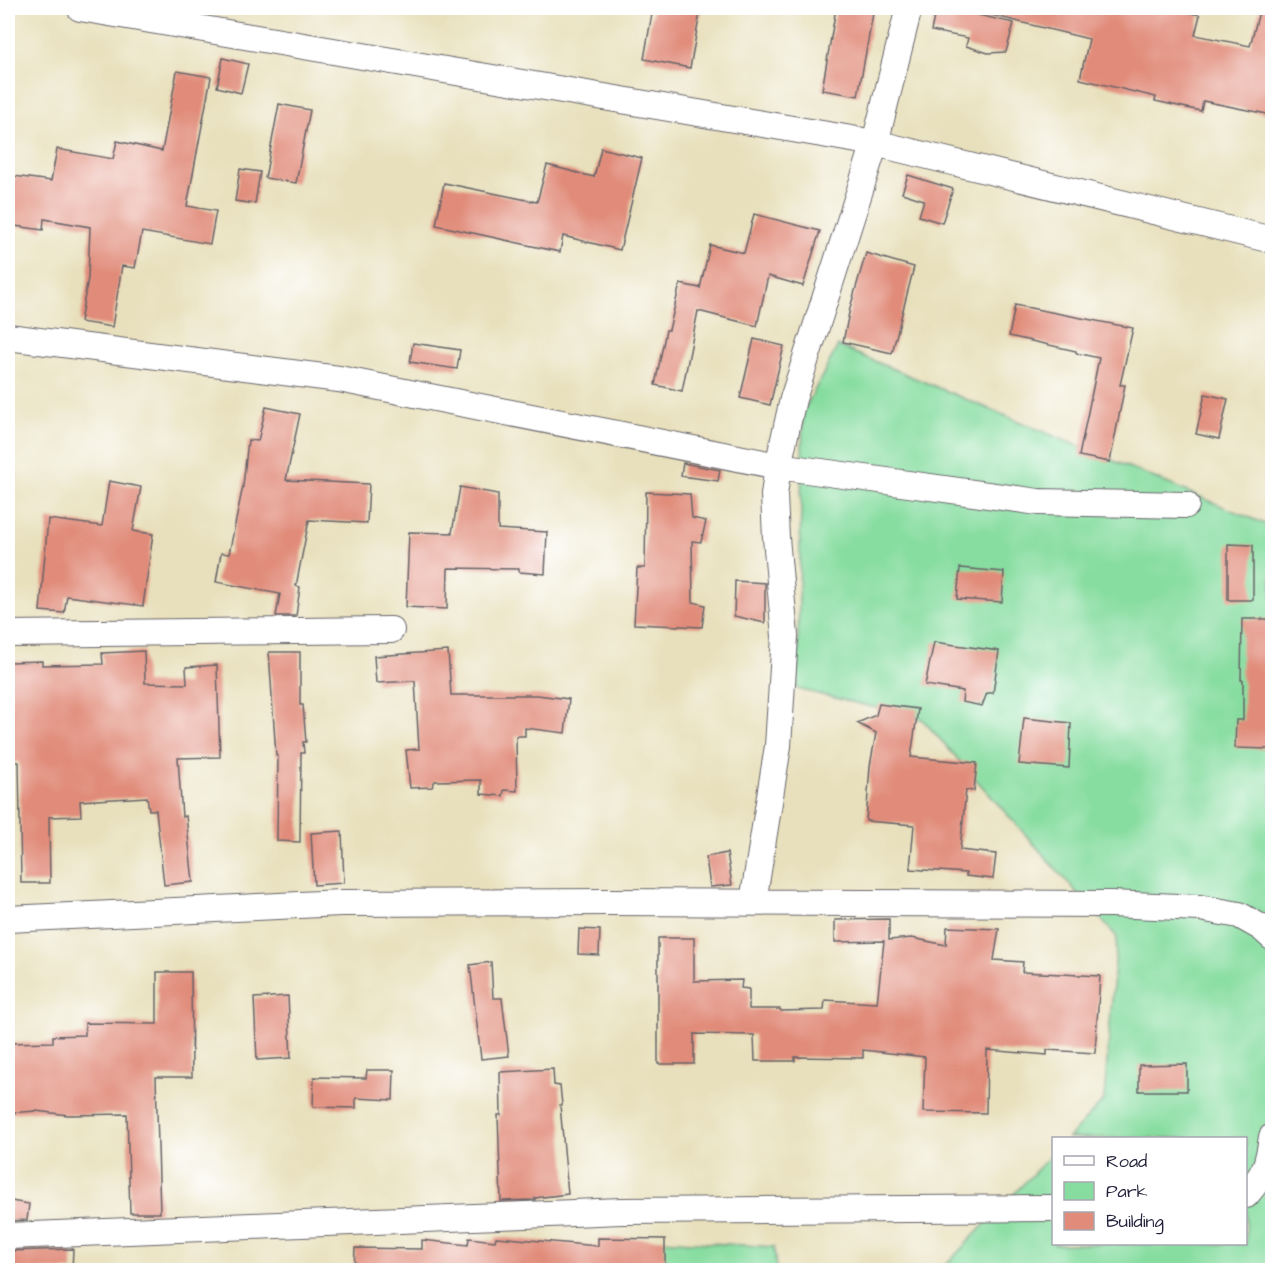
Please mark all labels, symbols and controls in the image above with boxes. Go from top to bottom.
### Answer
legend [1052,1137,1247,1245]
text: Road [1106,1149,1147,1174]
text: Park [1106,1179,1148,1204]
text: Building [1106,1209,1164,1235]

